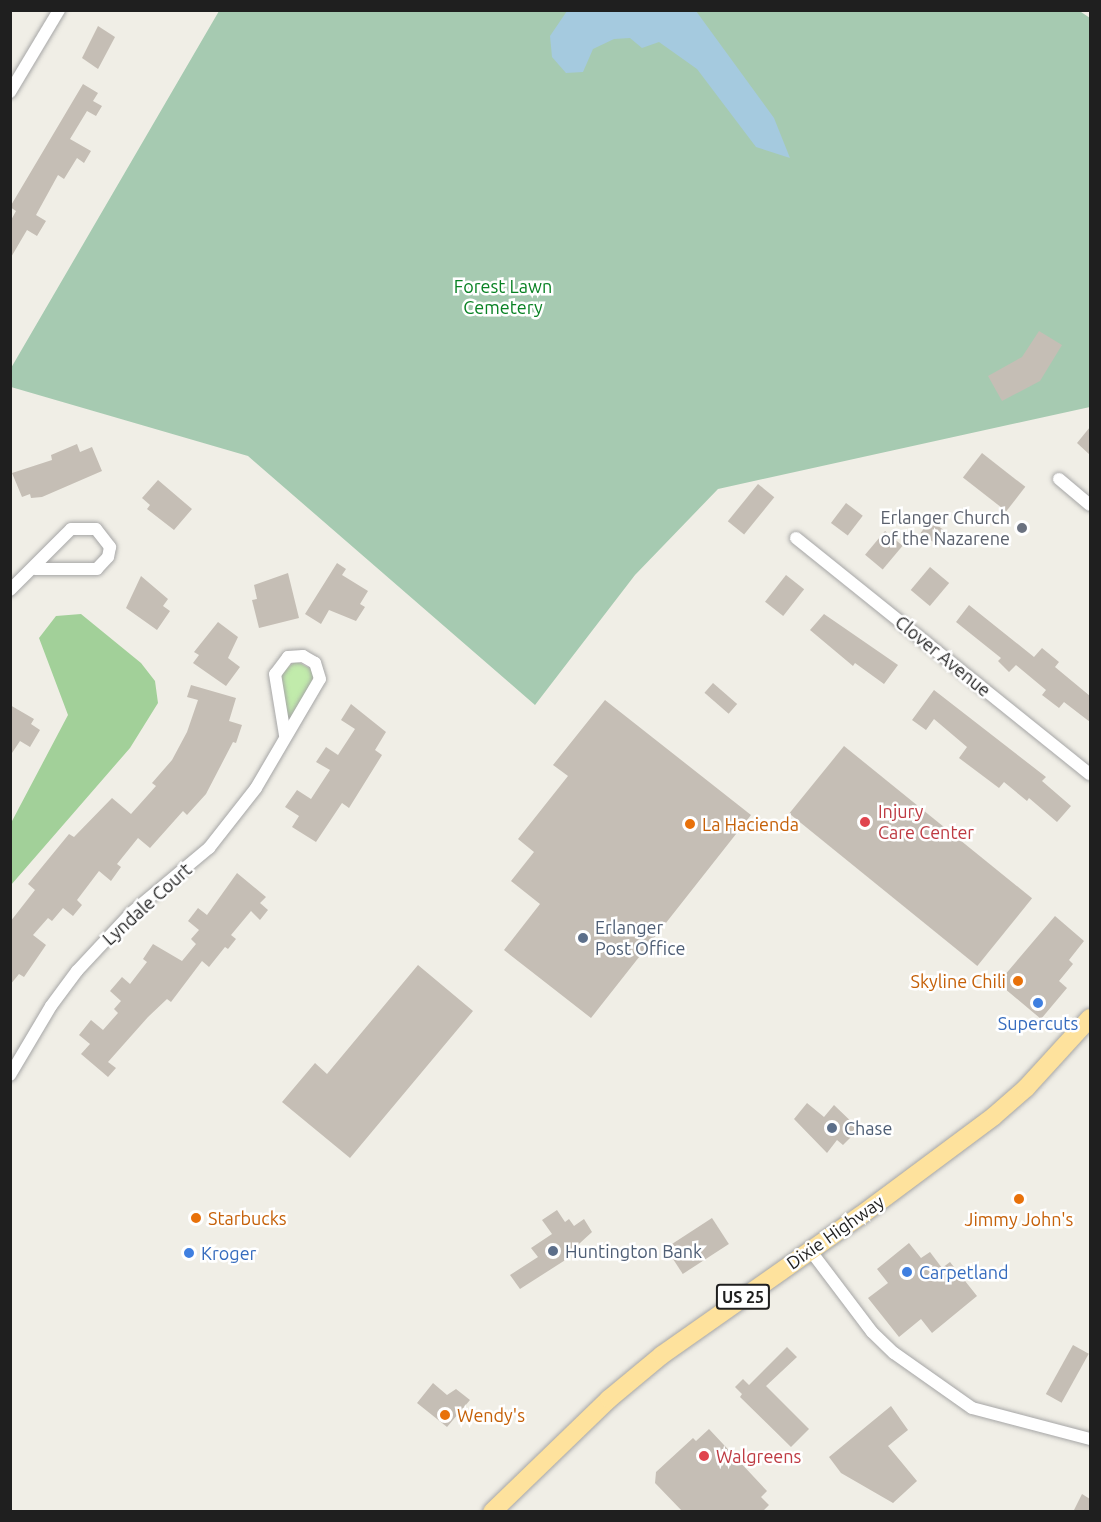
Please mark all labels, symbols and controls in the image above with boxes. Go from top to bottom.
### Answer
park label: Forest Lawn Cemetery [454,276,552,318]
place label: Erlanger Church of the Nazarene [881,507,1010,550]
marker: Erlanger Church of the Nazarene [1015,521,1029,535]
street label: Clover Avenue [891,611,995,701]
place label: Injury Care Center [878,801,974,844]
place label: La Hacienda [702,813,799,835]
marker: Injury Care Center [856,813,874,831]
marker: La Hacienda [683,817,697,831]
street label: Lyndale Court [98,858,196,950]
place label: Erlanger Post Office [595,917,685,960]
marker: Erlanger Post Office [576,931,590,945]
place label: Skyline Chili [911,970,1006,992]
marker: Skyline Chili [1011,974,1025,988]
marker: Supercuts [1031,996,1045,1010]
place label: Supercuts [998,1012,1078,1034]
place label: Chase [844,1117,892,1139]
marker: Chase [825,1121,839,1135]
street label: Dixie Highway [782,1190,888,1274]
marker: Jimmy John's [1012,1192,1026,1206]
place label: Starbucks [208,1207,287,1229]
place label: Jimmy John's [965,1208,1073,1230]
marker: Starbucks [189,1211,203,1225]
place label: Huntington Bank [565,1240,702,1262]
place label: Kroger [201,1242,256,1264]
marker: Huntington Bank [546,1244,560,1258]
marker: Kroger [182,1246,196,1260]
place label: Carpetland [919,1261,1008,1283]
marker: Carpetland [900,1265,914,1279]
road number: US 25 [714,1284,771,1310]
place label: Wendy's [457,1404,525,1426]
marker: Wendy's [438,1408,452,1422]
place label: Walgreens [716,1445,801,1467]
marker: Walgreens [697,1449,711,1463]

